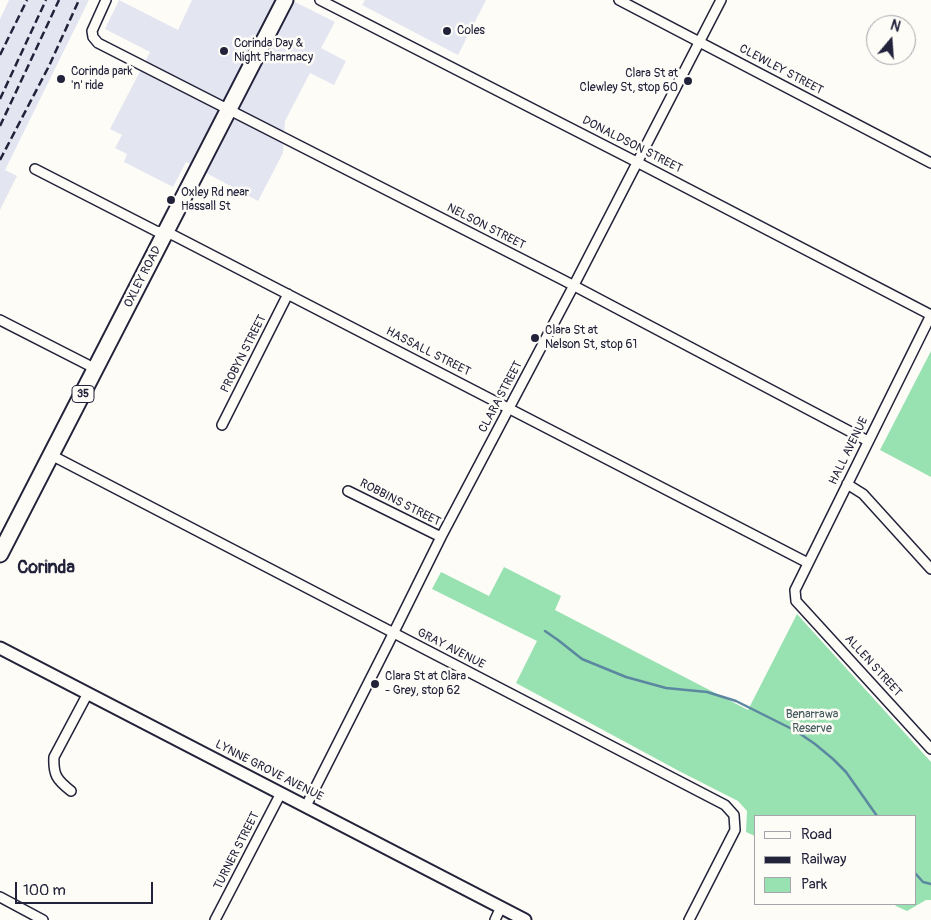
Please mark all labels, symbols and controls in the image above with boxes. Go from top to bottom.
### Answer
north arrow [866,15,916,65]
text: N [888,17,903,36]
place label: Coles [457,24,485,38]
marker: Coles [441,25,453,37]
place label: Corinda Day & Night Pharmacy [234,37,313,65]
street label: CLEWLEY STREET [737,42,825,98]
marker: Corinda Day & Night Pharmacy [218,45,230,57]
place label: Corinda park 'n' ride [71,65,133,93]
place label: Clara St at Clewley St, stop 60 [580,67,678,95]
marker: Corinda park 'n' ride [55,73,67,85]
marker: Clara St at Clewley St, stop 60 [682,75,694,87]
street label: DONALDSON STREET [580,114,684,176]
place label: Oxley Rd near Hassall St [181,186,249,214]
marker: Oxley Rd near Hassall St [165,194,177,206]
street label: NELSON STREET [444,201,528,253]
street label: OXLEY ROAD [121,244,165,310]
street label: PROBYN STREET [218,313,270,395]
street label: HASSALL STREET [383,324,473,380]
place label: Clara St at Nelson St, stop 61 [545,324,637,352]
marker: Clara St at Nelson St, stop 61 [529,332,541,344]
street label: CLARA STREET [476,359,526,435]
road number: 35 [72,386,94,402]
street label: HALL AVENUE [826,415,872,487]
street label: ROBBINS STREET [357,476,443,530]
district label: Corinda [17,557,75,579]
street label: GRAY AVENUE [415,626,487,672]
street label: ALLEN STREET [841,632,905,700]
place label: Clara St at Clara - Grey, stop 62 [385,670,466,698]
marker: Clara St at Clara - Grey, stop 62 [369,678,381,690]
park label: Benarrawa Reserve [786,708,838,736]
street label: LYNNE GROVE AVENUE [212,737,326,805]
street label: TURNER STREET [211,810,263,892]
legend [754,815,916,905]
text: Road [801,825,832,844]
text: Railway [801,850,846,869]
scale bar [18,872,155,904]
text: Park [801,875,827,894]
text: 100 m [23,881,66,900]

